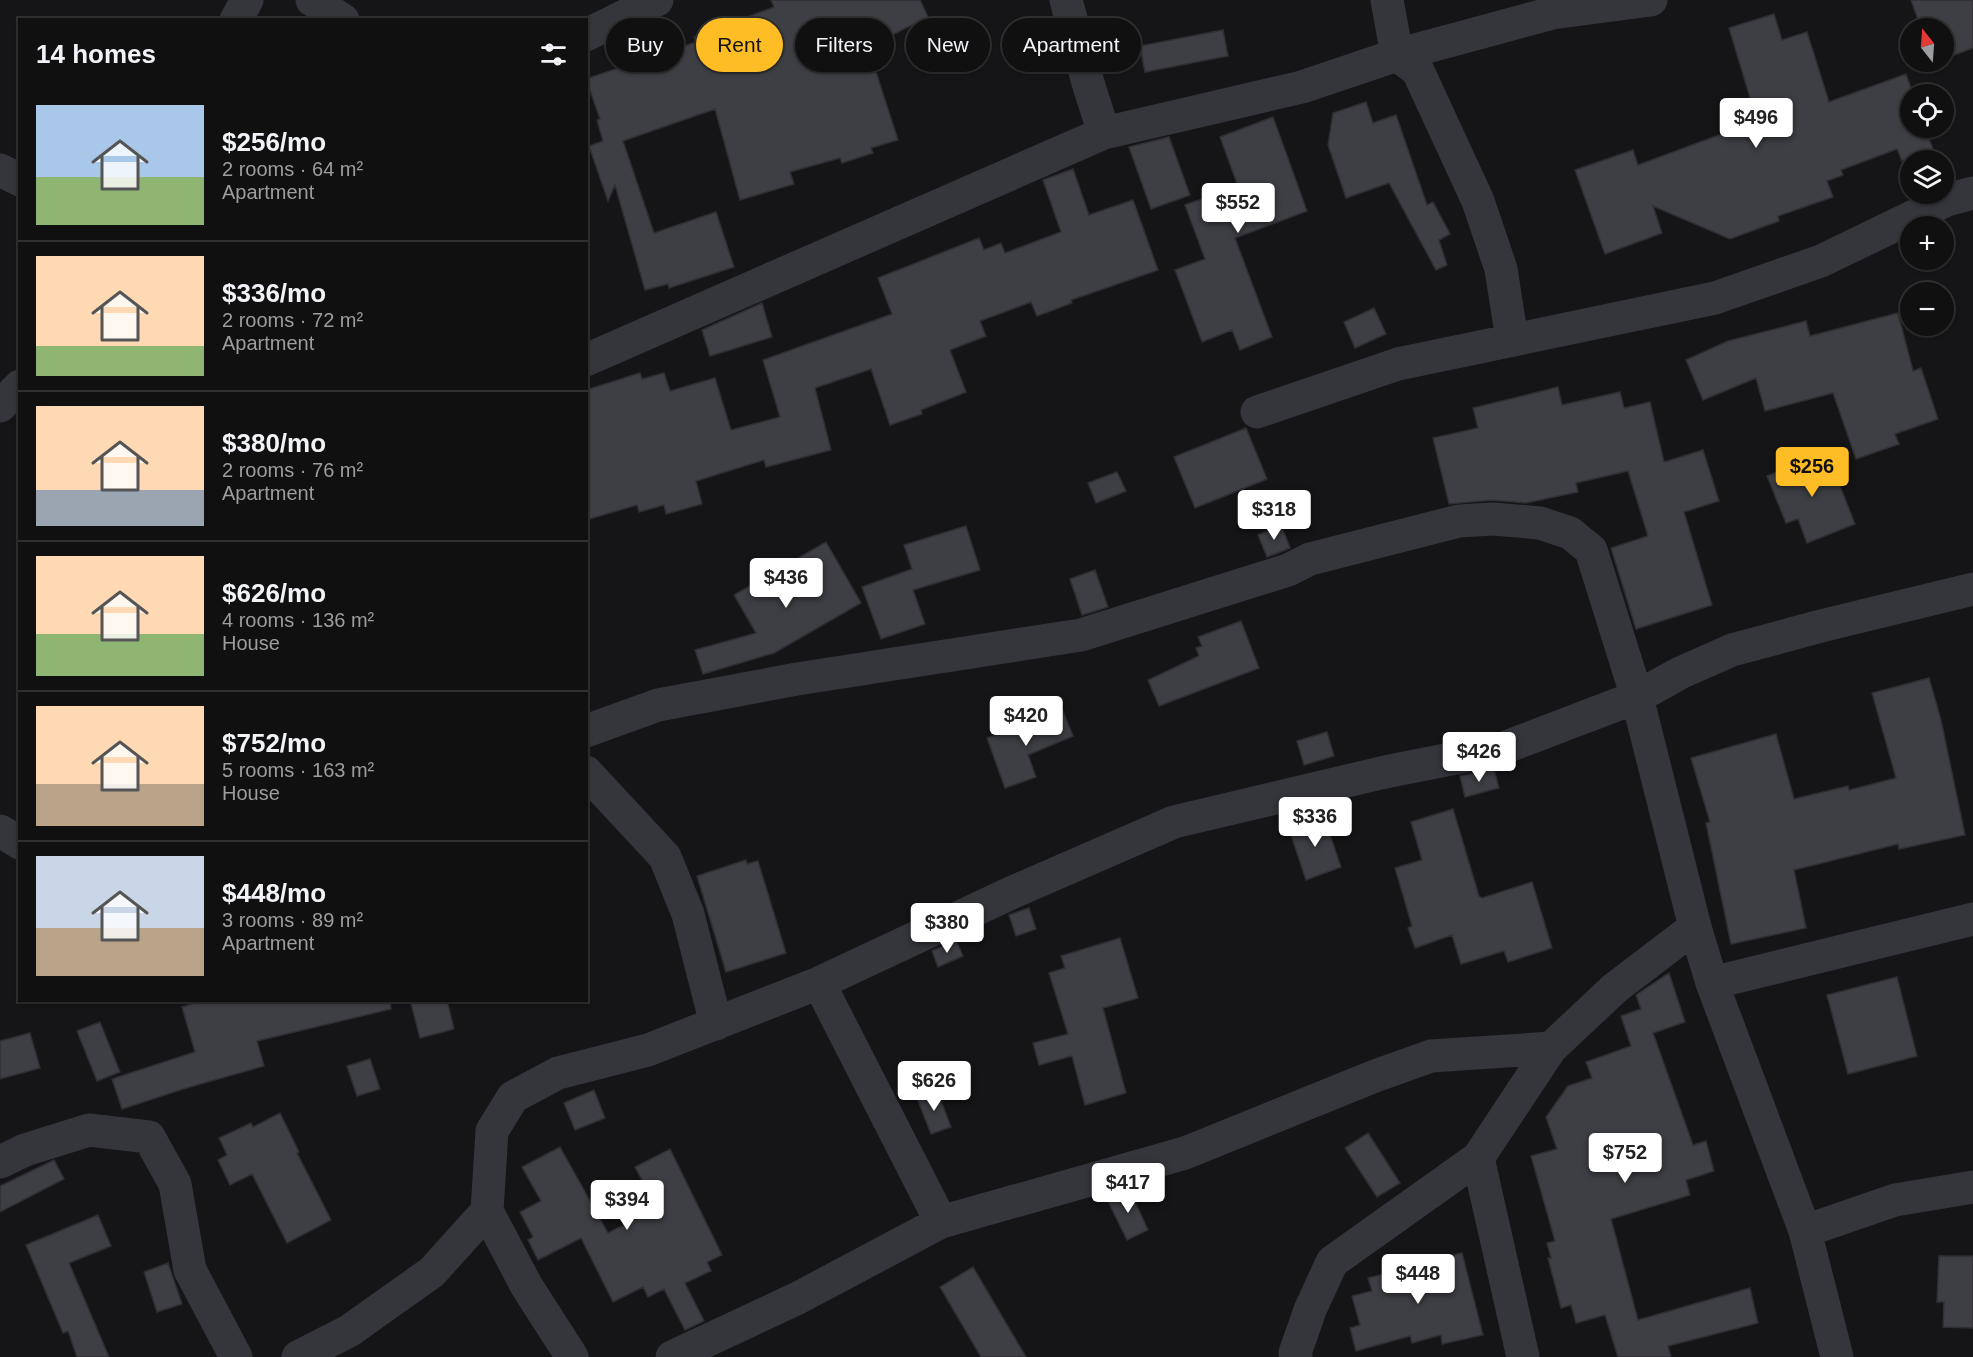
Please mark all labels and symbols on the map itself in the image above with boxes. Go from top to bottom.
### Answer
north arrow [1900,18,1954,72]
pin: $496 [1720,98,1792,149]
pin: $552 [1202,183,1274,234]
pin: $256 [1776,447,1848,498]
pin: $318 [1238,490,1310,541]
pin: $436 [750,558,822,609]
pin: $420 [990,696,1062,747]
pin: $426 [1443,732,1515,783]
pin: $336 [1279,797,1351,848]
pin: $380 [911,903,983,954]
pin: $626 [898,1061,970,1112]
pin: $752 [1589,1133,1661,1184]
pin: $417 [1092,1163,1164,1214]
pin: $394 [591,1180,663,1231]
pin: $448 [1382,1254,1454,1305]

